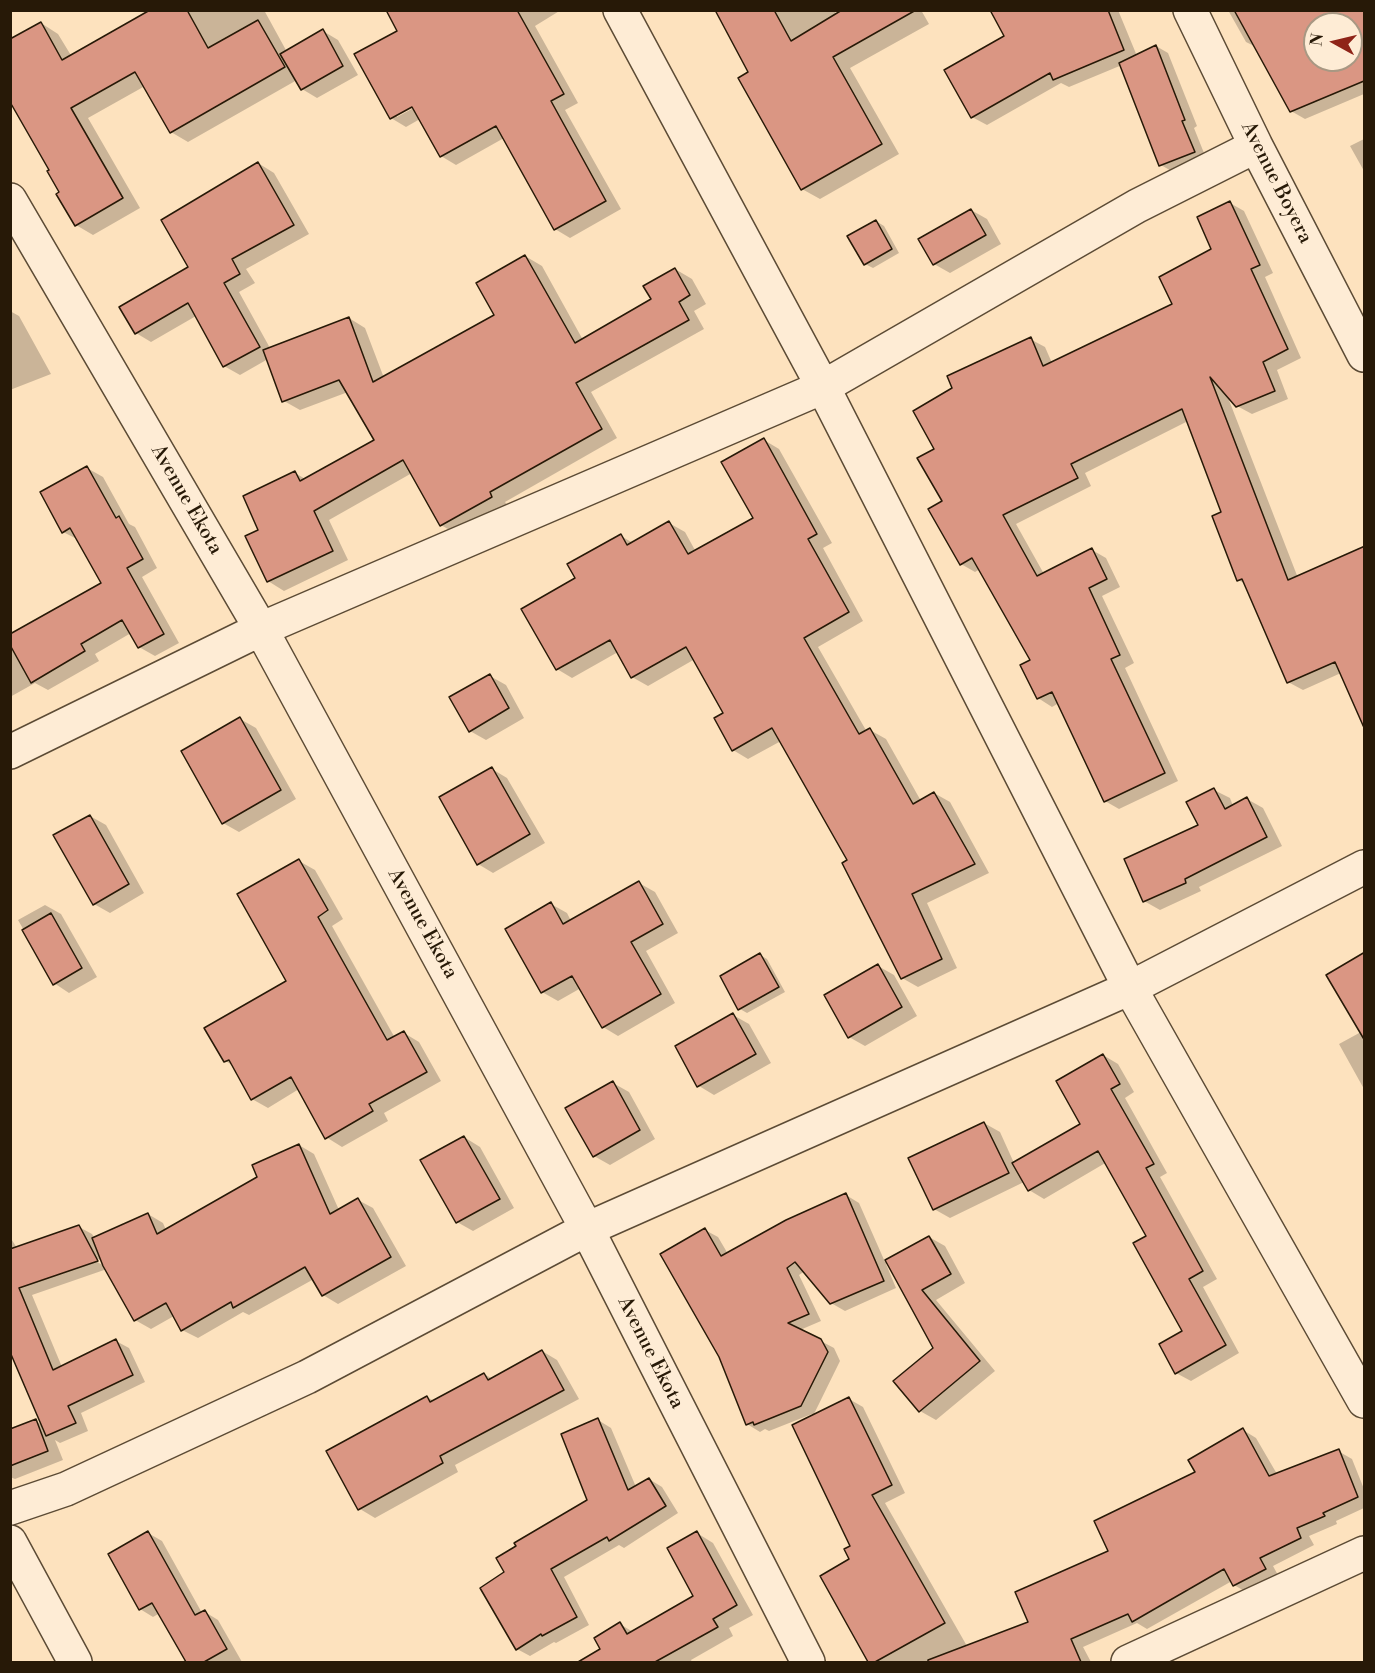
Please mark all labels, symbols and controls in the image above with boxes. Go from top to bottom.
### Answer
north arrow [1303,12,1363,72]
text: N [1306,32,1328,47]
street label: Avenue Boyera [1235,118,1317,248]
street label: Avenue Ekota [145,441,227,559]
street label: Avenue Ekota [382,865,462,983]
street label: Avenue Ekota [611,1293,689,1413]

